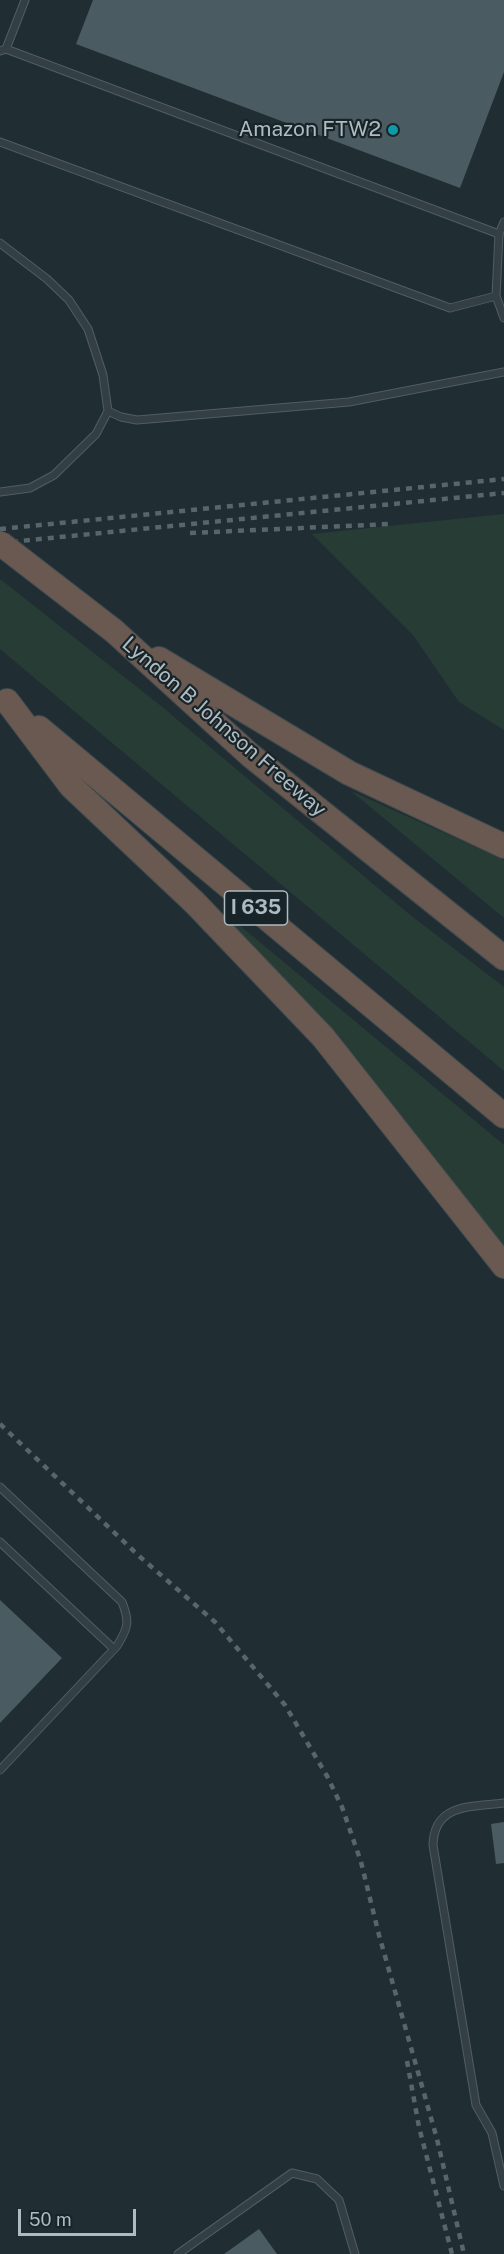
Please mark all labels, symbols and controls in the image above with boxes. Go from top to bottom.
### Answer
place label: Amazon FTW2 [238,117,381,143]
marker: Amazon FTW2 [386,123,400,137]
street label: Lyndon B Johnson Freeway [117,632,331,822]
road number: I 635 [224,891,288,925]
scale bar [21,2197,140,2235]
text: 50 m [29,2209,72,2230]

